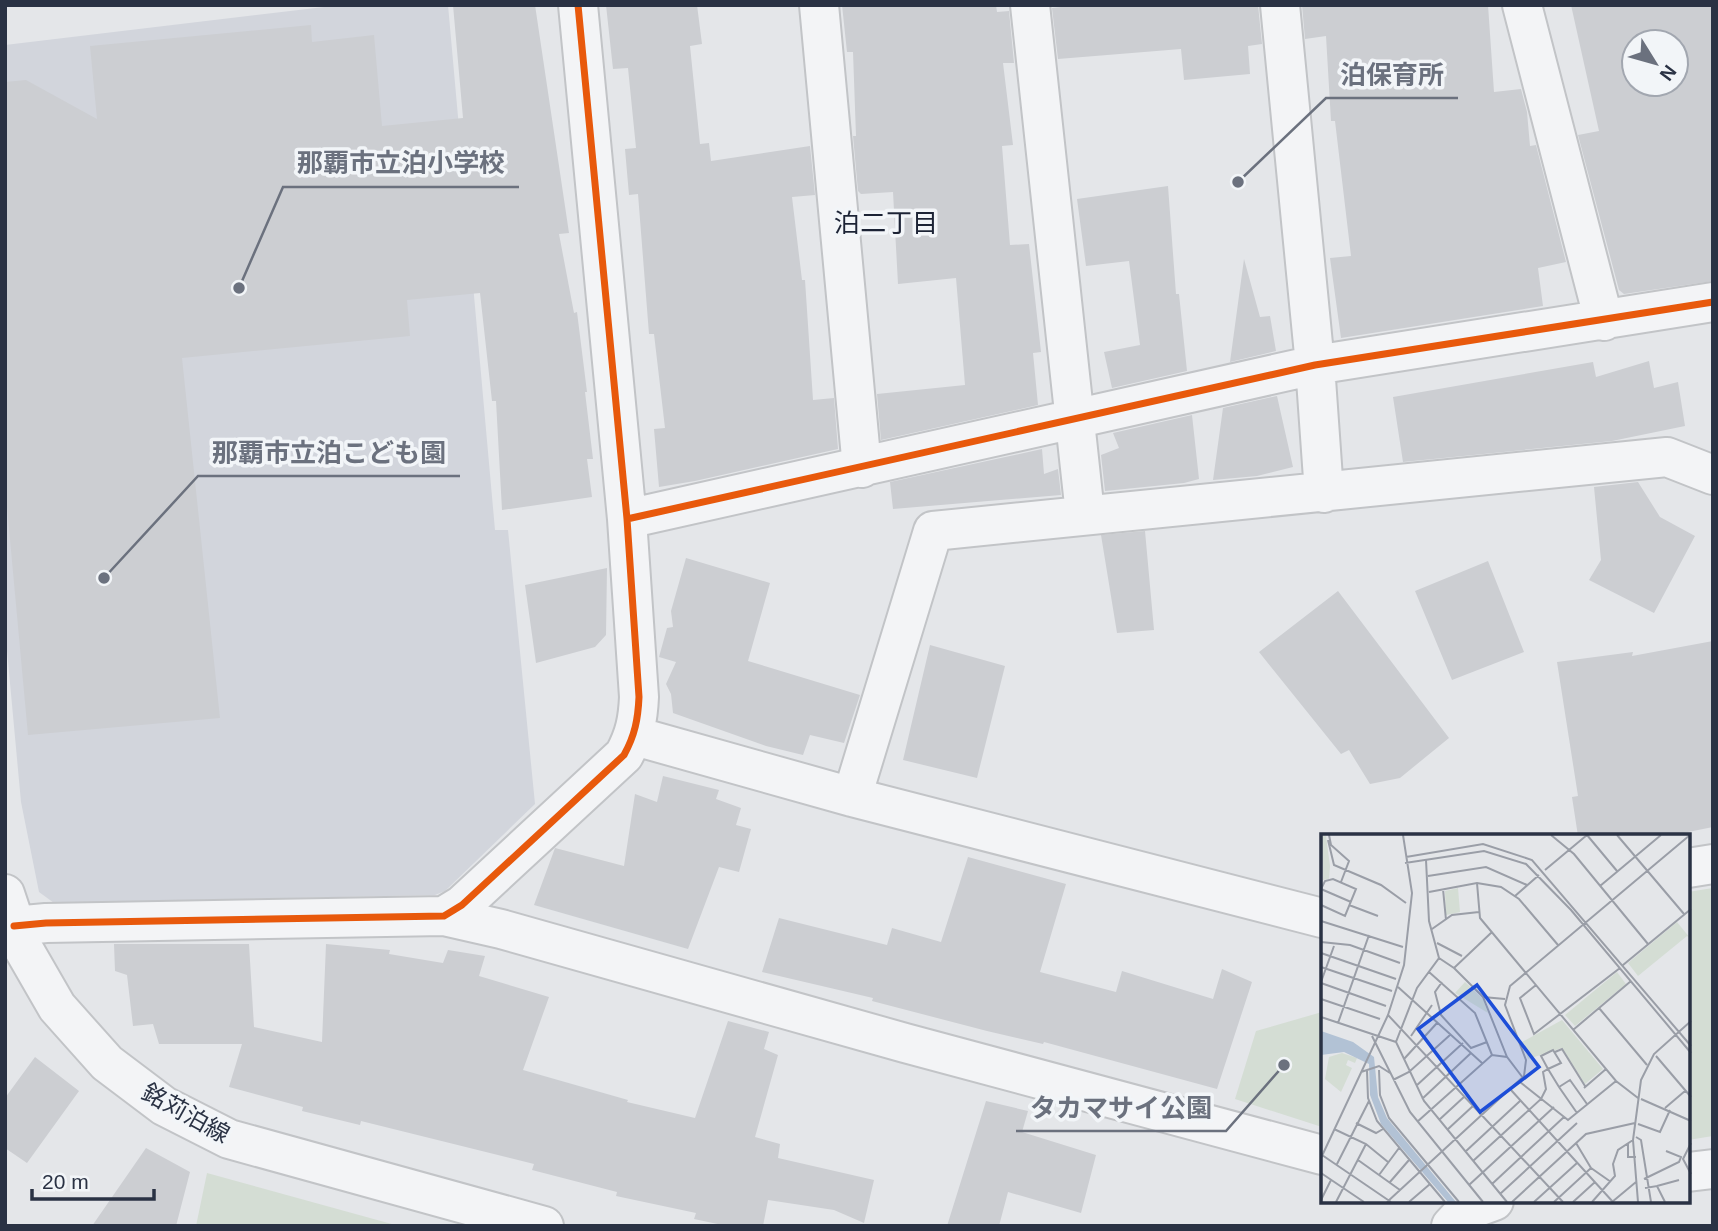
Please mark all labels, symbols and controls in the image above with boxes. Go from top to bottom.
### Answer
north arrow [1620,28,1690,98]
callout: 泊保育所 [1326,51,1458,98]
text: 泊保育所 [1340,60,1444,90]
text: N [1656,61,1681,85]
callout: 那覇市立泊小学校 [283,140,519,187]
text: 那覇市立泊小学校 [297,148,505,178]
district label: 泊二丁目 [834,208,938,238]
callout: 那覇市立泊こども園 [198,429,460,476]
text: 那覇市立泊こども園 [212,438,446,468]
inset map [1321,834,1690,1203]
street label: 銘苅泊線 [137,1078,235,1148]
callout: タカマサイ公園 [1016,1084,1226,1131]
text: タカマサイ公園 [1030,1093,1212,1123]
scale bar [32,1158,154,1202]
text: 20 m [42,1170,89,1193]

